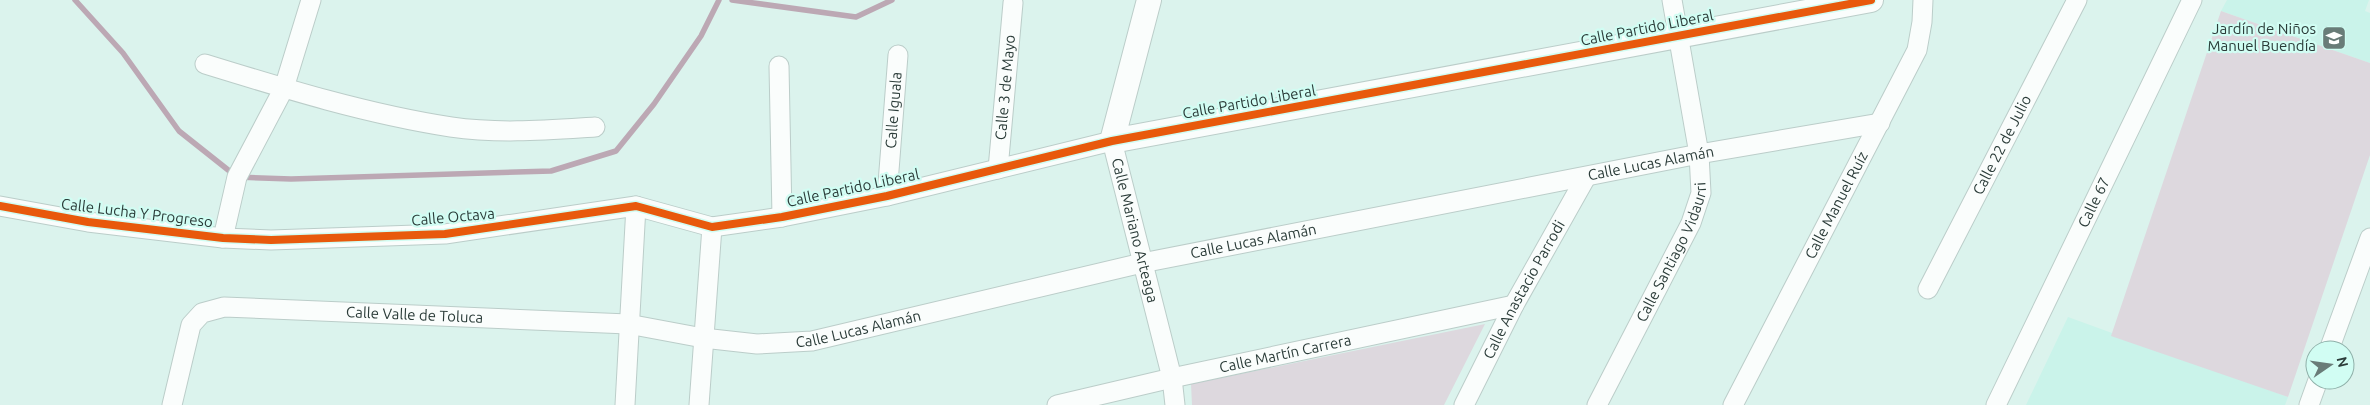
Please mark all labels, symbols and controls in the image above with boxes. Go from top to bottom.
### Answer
street label: Calle Partido Liberal [1579,6,1715,49]
place label: Jardín de Niños Manuel Buendía [2207,20,2316,54]
school or university icon: Jardín de Niños Manuel Buendía [2321,25,2347,51]
street label: Calle 3 de Mayo [992,34,1018,141]
street label: Calle Iguala [882,71,905,149]
street label: Calle Partido Liberal [1181,81,1317,122]
street label: Calle 22 de Julio [1969,92,2034,197]
street label: Calle Lucas Alamán [1586,143,1715,184]
street label: Calle Manuel Ruíz [1801,148,1871,262]
street label: Calle Mariano Arteaga [1109,156,1162,304]
street label: Calle Partido Liberal [785,165,921,210]
street label: Calle 67 [2074,174,2113,230]
street label: Calle Santiago Vidaurri [1632,182,1709,325]
street label: Calle Lucha Y Progreso [60,195,214,230]
street label: Calle Octava [411,204,495,229]
street label: Calle Anastacio Parrodi [1479,217,1568,361]
street label: Calle Lucas Alamán [1189,220,1318,261]
street label: Calle Valle de Toluca [346,303,483,326]
street label: Calle Lucas Alamán [795,307,923,350]
street label: Calle Martín Carrera [1218,331,1353,376]
north arrow [2305,340,2355,390]
text: N [2334,355,2352,369]

